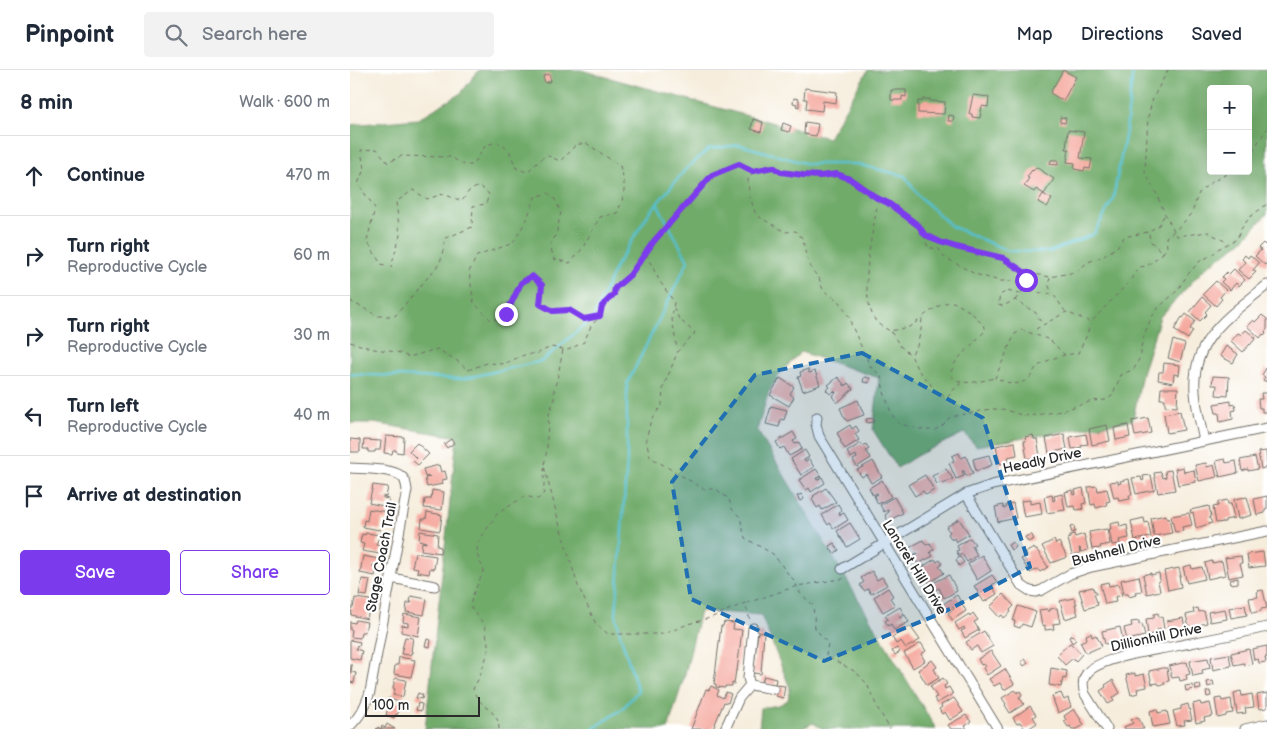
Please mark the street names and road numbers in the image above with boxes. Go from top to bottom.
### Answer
street label: Headly Drive [1001,444,1083,477]
street label: Stage Coach Trail [362,501,400,614]
street label: Lancret Hill Drive [879,517,951,618]
street label: Bushnell Drive [1070,531,1162,570]
street label: Dillionhill Drive [1109,620,1203,655]

